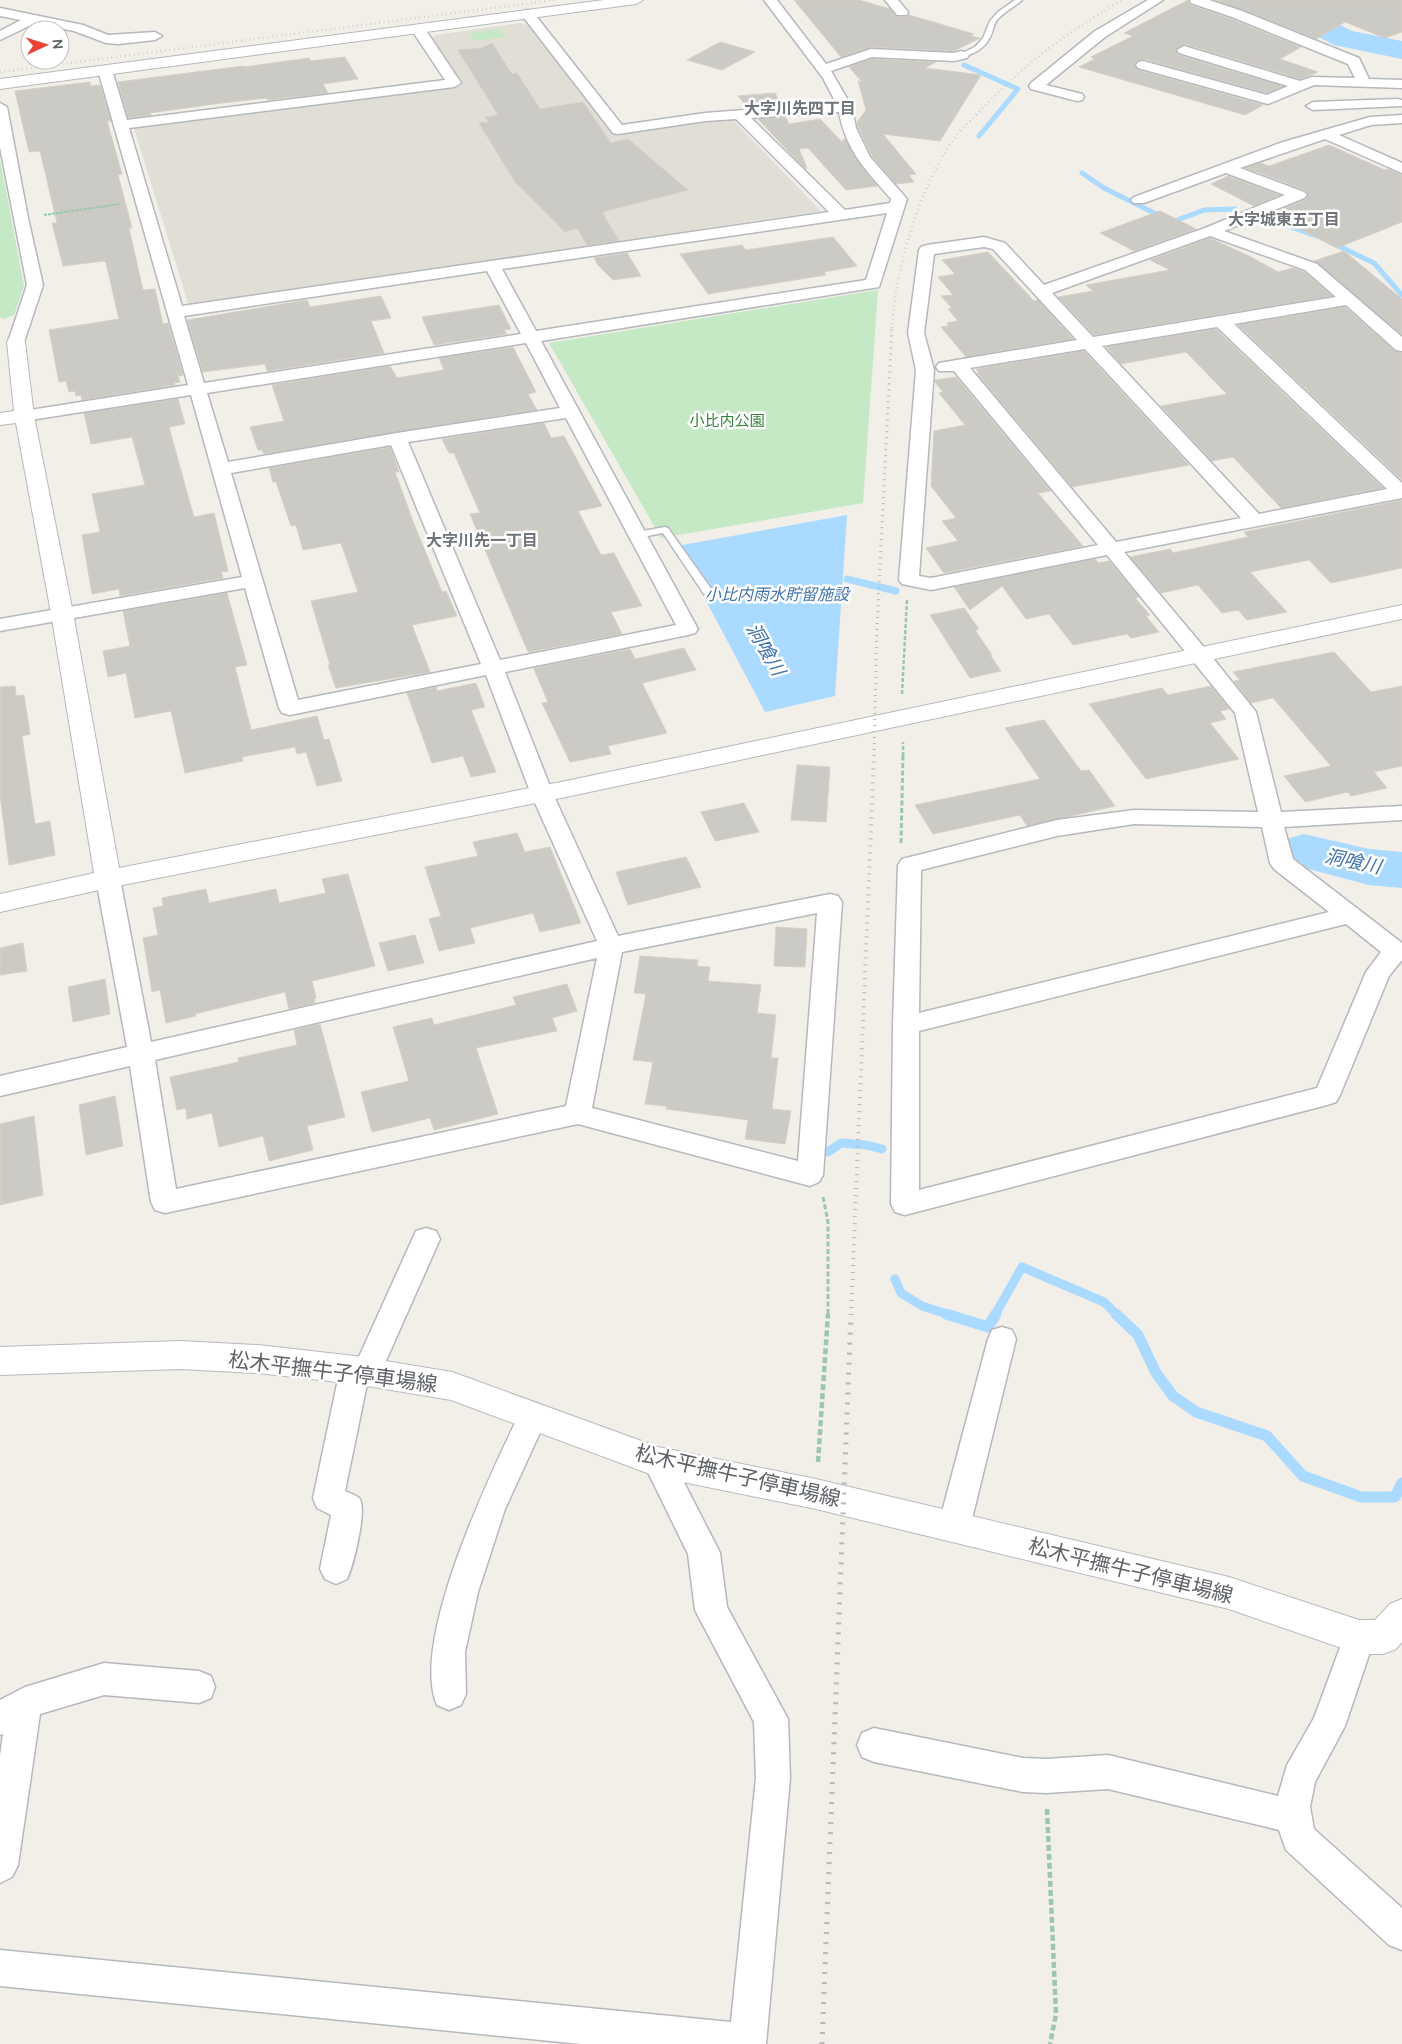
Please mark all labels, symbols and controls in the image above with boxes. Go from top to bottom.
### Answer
north arrow [20,20,70,70]
text: N [50,38,66,50]
district label: 大字川先四丁目 [744,99,856,117]
district label: 大字城東五丁目 [1228,210,1340,228]
park label: 小比内公園 [689,412,765,429]
district label: 大字川先一丁目 [426,531,538,549]
water label: 小比内雨水貯留施設 [705,585,851,603]
water label: 洞喰川 [742,619,791,681]
water label: 洞喰川 [1323,844,1385,878]
street label: 松木平撫牛子停車場線 [227,1346,439,1396]
street label: 松木平撫牛子停車場線 [633,1440,843,1510]
street label: 松木平撫牛子停車場線 [1026,1533,1236,1607]

